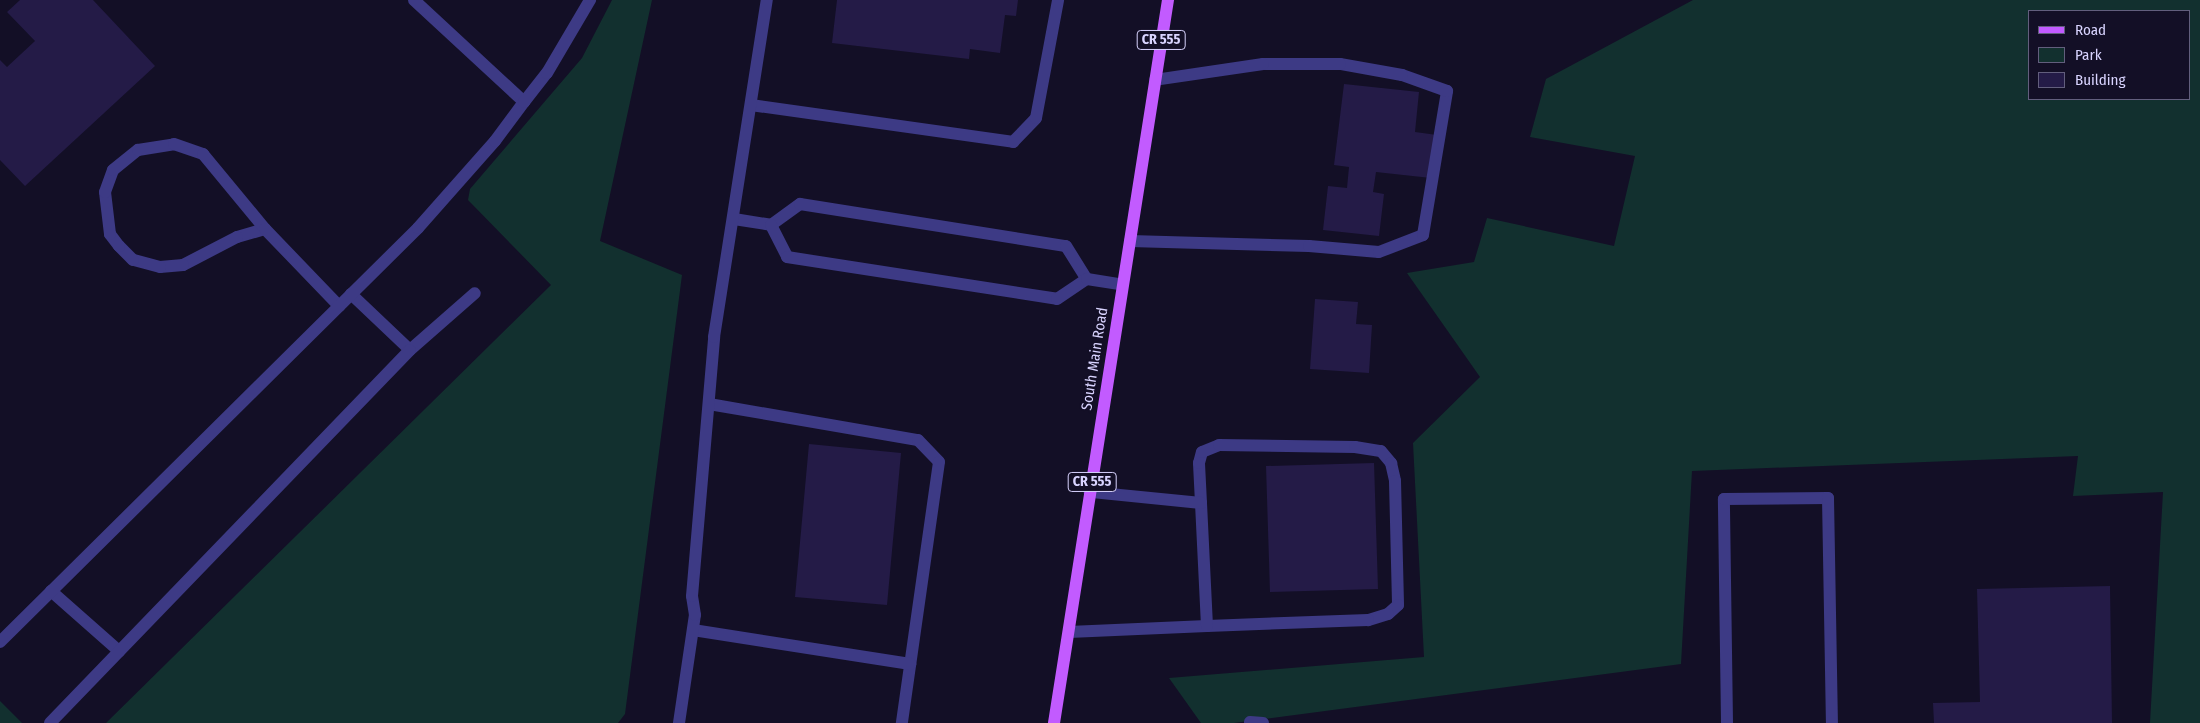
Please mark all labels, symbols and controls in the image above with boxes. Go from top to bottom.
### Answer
legend [2028,10,2190,100]
text: Road [2075,21,2106,39]
road number: CR 555 [1136,28,1186,52]
text: Park [2075,46,2102,64]
text: Building [2075,71,2126,89]
street label: South Main Road [1078,306,1112,412]
road number: CR 555 [1067,471,1117,494]

